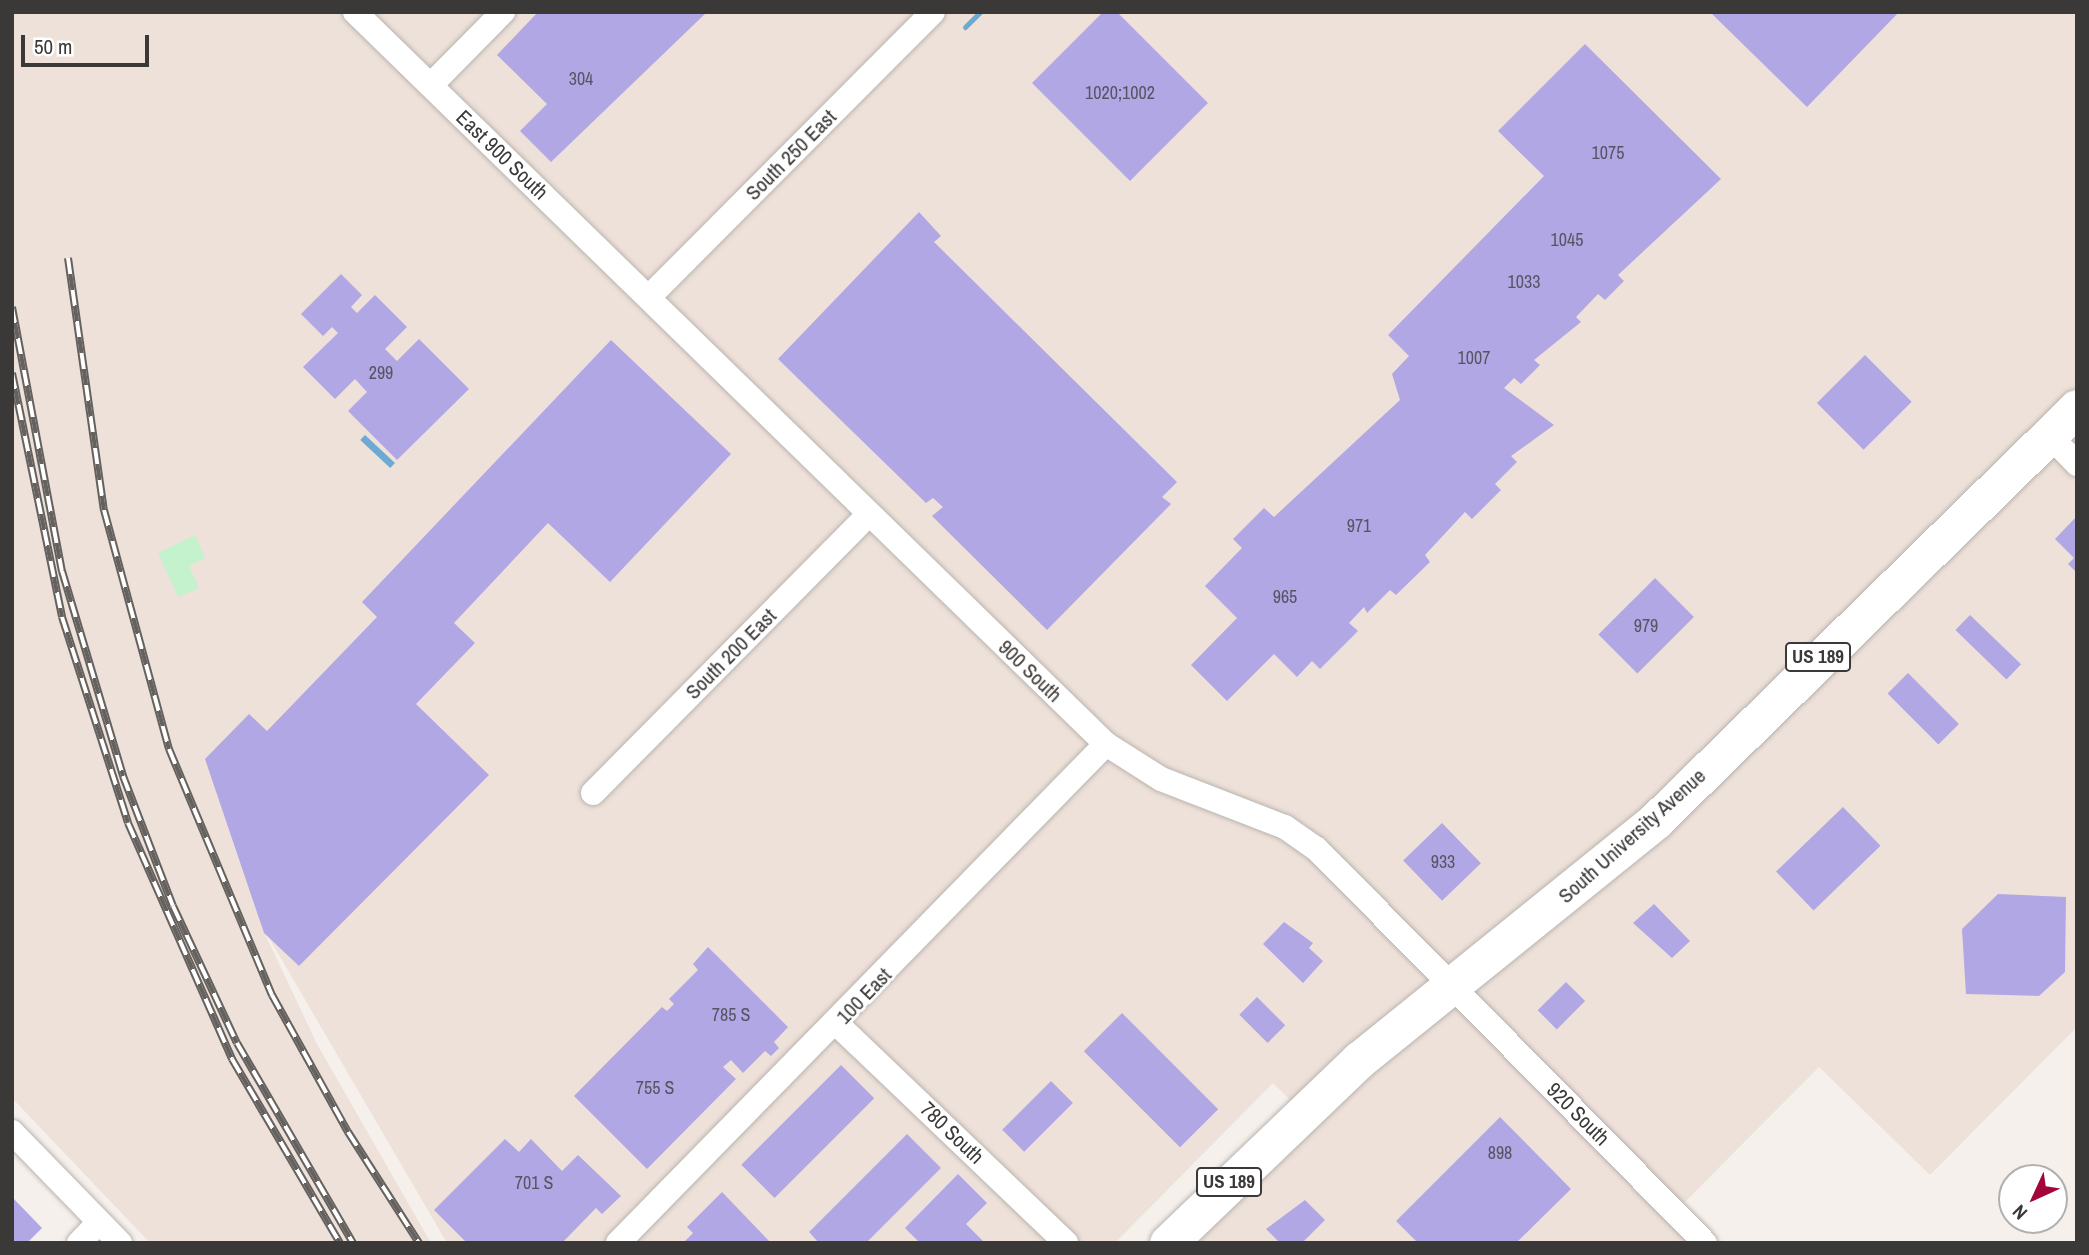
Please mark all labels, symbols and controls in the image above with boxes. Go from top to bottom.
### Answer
scale bar [24,21,152,65]
text: 50 m [34,32,72,61]
house number: 304 [569,68,593,90]
house number: 1020;1002 [1085,82,1155,104]
street label: South 250 East [740,104,842,206]
street label: East 900 South [451,105,553,205]
house number: 1075 [1592,142,1624,164]
house number: 1045 [1551,229,1583,251]
house number: 1033 [1508,271,1540,293]
house number: 1007 [1458,347,1490,369]
house number: 299 [369,362,393,384]
house number: 971 [1347,515,1371,537]
house number: 965 [1273,586,1297,608]
street label: South 200 East [680,603,782,705]
house number: 979 [1634,615,1658,637]
street label: 900 South [993,635,1067,707]
road number: US 189 [1785,642,1851,672]
street label: South University Avenue [1553,763,1711,909]
house number: 933 [1431,851,1455,873]
street label: 100 East [831,963,897,1029]
house number: 785 S [712,1004,750,1026]
house number: 755 S [636,1077,674,1099]
street label: 920 South [1541,1077,1615,1151]
street label: 780 South [915,1097,989,1169]
house number: 898 [1488,1142,1512,1164]
north arrow [1998,1164,2068,1234]
road number: US 189 [1196,1166,1262,1198]
house number: 701 S [515,1172,553,1194]
text: N [2006,1199,2033,1226]

